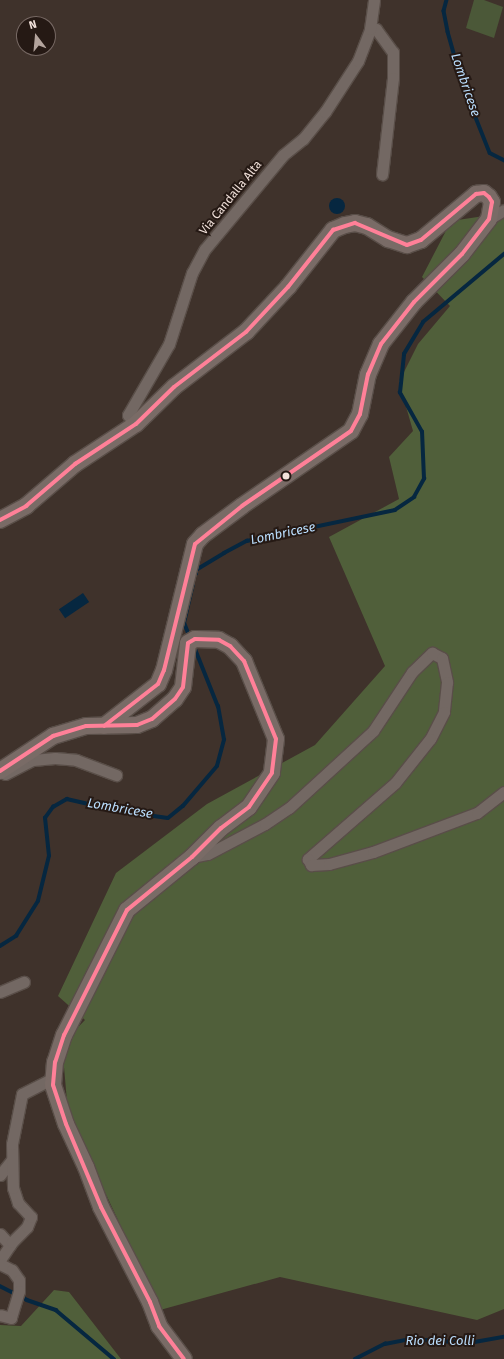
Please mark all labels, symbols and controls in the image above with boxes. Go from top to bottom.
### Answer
north arrow [16,16,56,56]
text: N [28,18,38,32]
water label: Lombricese [447,51,483,119]
street label: Via Candalla Alta [197,158,265,238]
unlabelled marker [281,471,291,481]
water label: Lombricese [249,520,317,548]
water label: Lombricese [86,796,154,822]
water label: Rio dei Colli [405,1333,475,1349]

